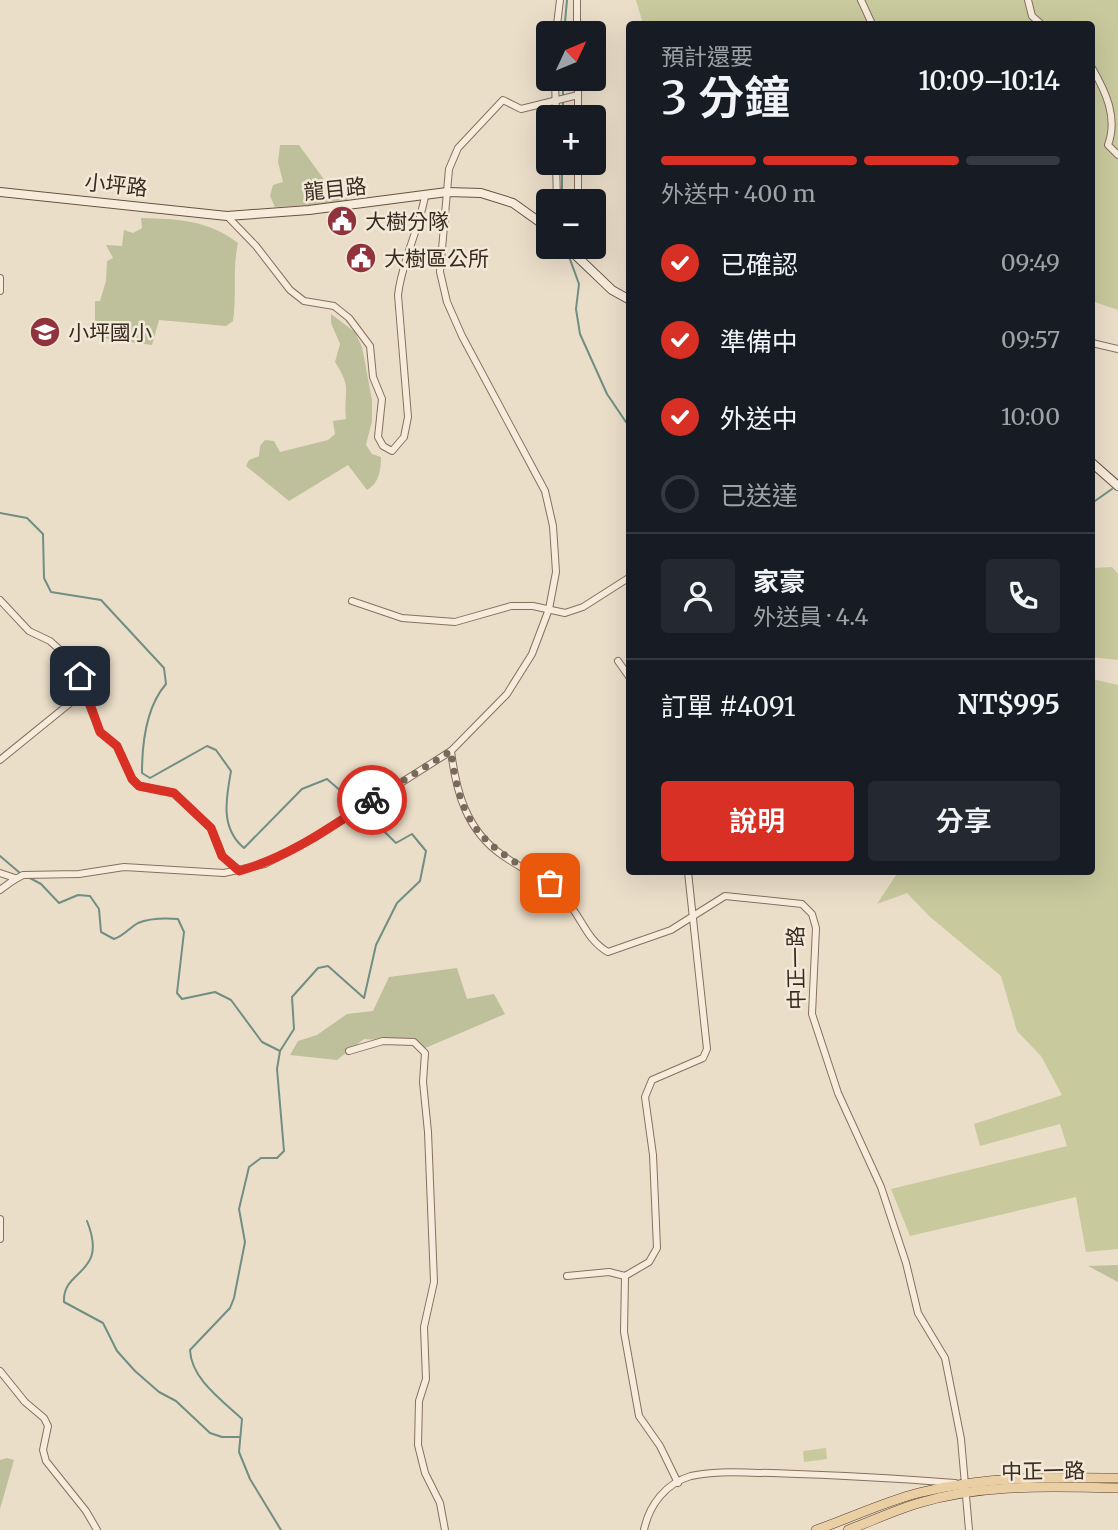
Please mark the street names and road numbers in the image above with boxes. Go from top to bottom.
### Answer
street label: 小坪路 [83,168,149,202]
street label: 龍目路 [302,172,368,206]
street label: 中正一路 [782,926,810,1010]
street label: 中正一路 [1001,1457,1085,1485]

